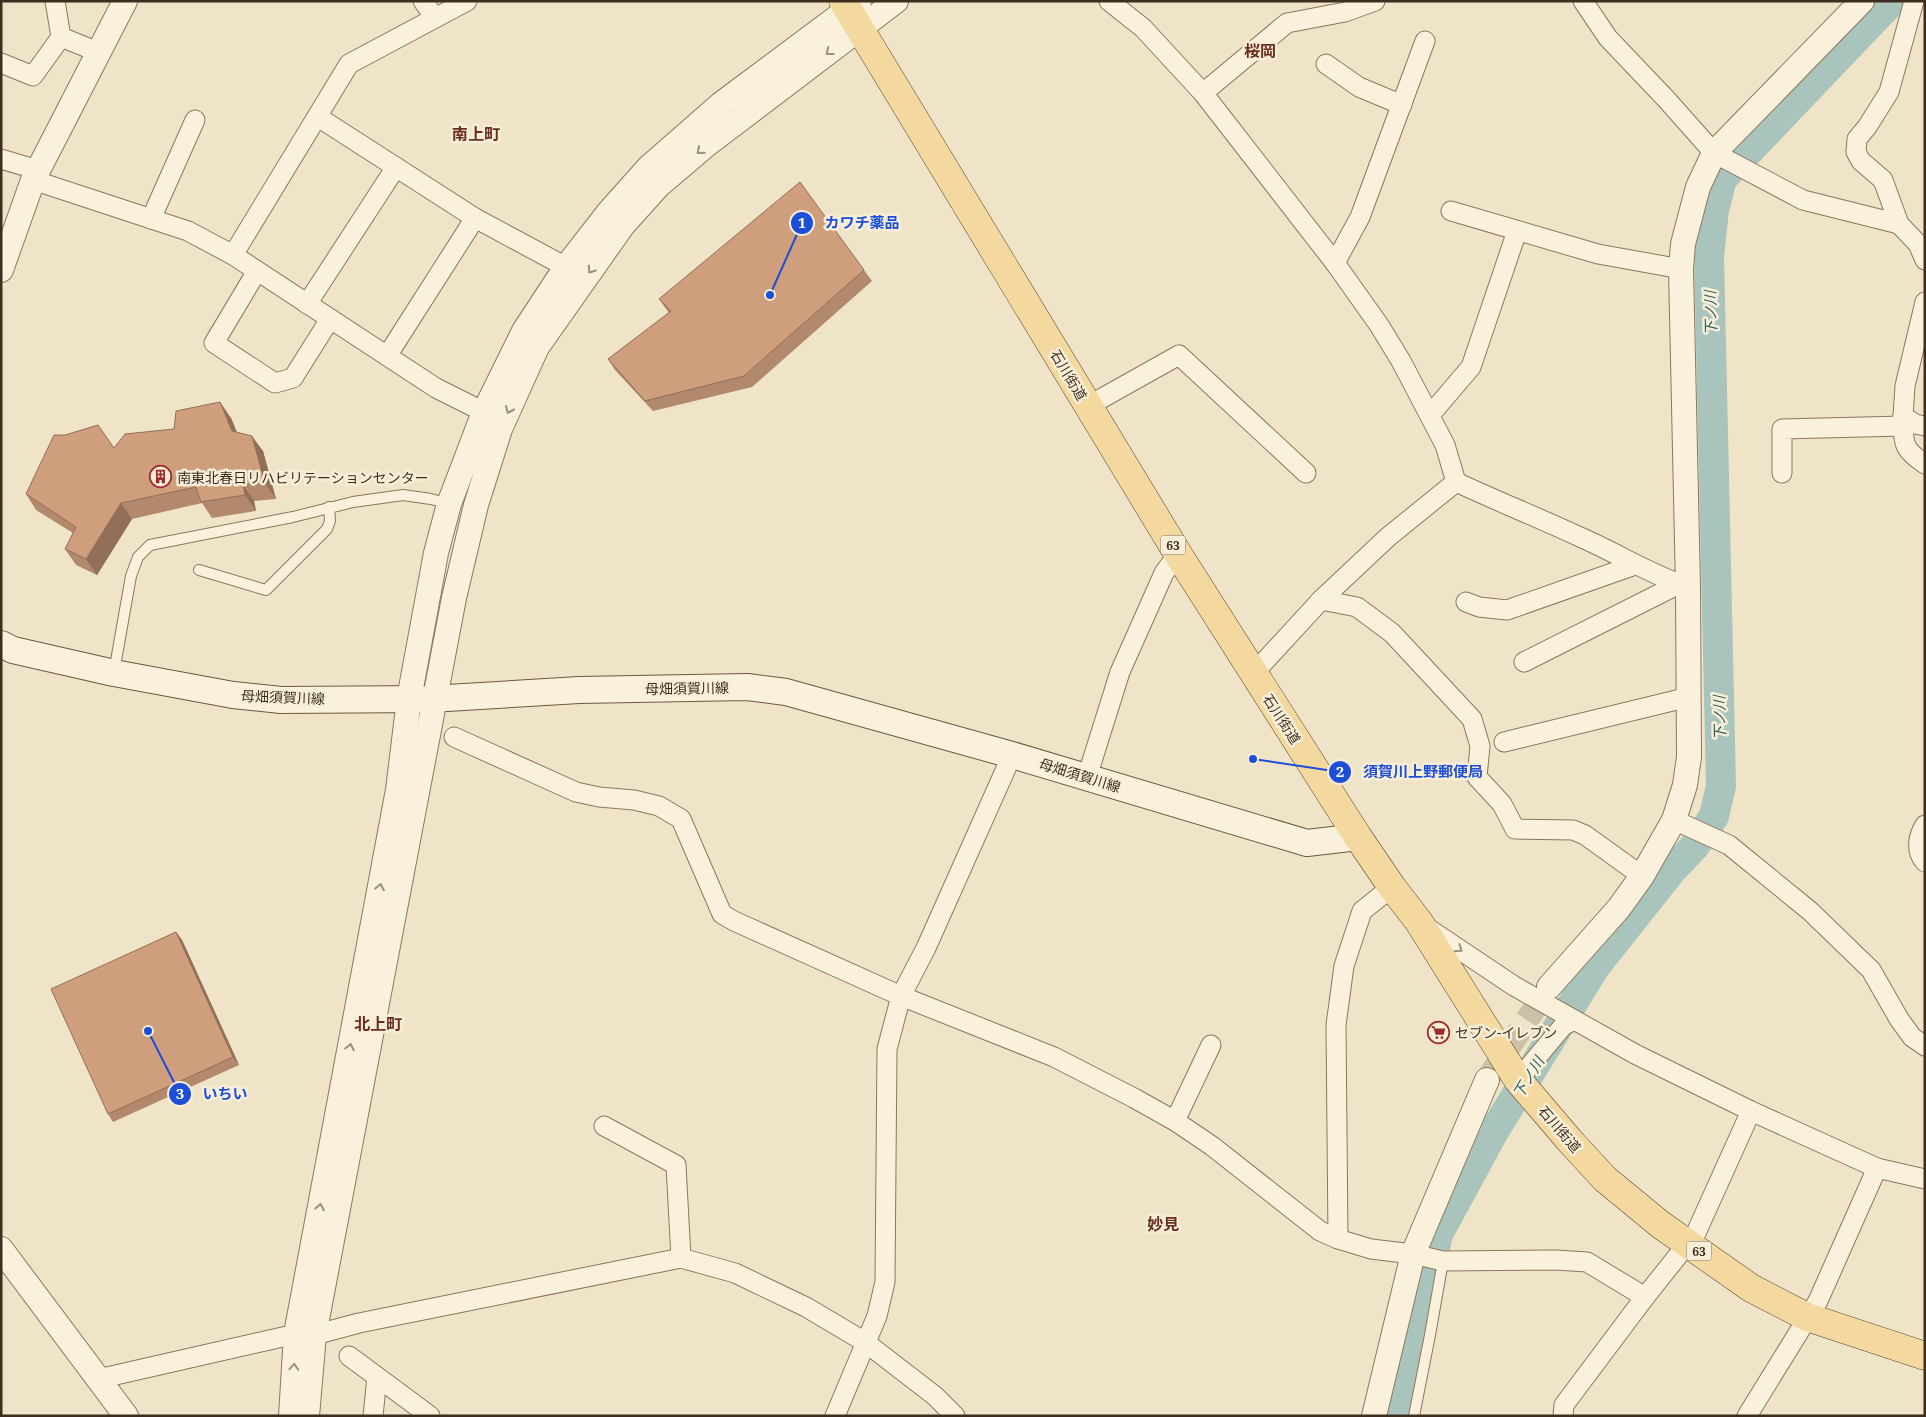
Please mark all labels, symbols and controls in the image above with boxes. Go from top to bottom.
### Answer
district label: 桜岡 [1244,40,1276,62]
one-way arrow [826,46,835,54]
district label: 南上町 [452,123,500,145]
one-way arrow [696,145,705,154]
callout: カワチ薬品 [789,208,909,238]
text: 1 [798,212,806,232]
text: カワチ薬品 [824,212,900,232]
one-way arrow [588,264,597,274]
water label: 下ノ川 [1700,288,1720,336]
street label: 石川街道 [1046,346,1092,404]
one-way arrow [505,405,515,414]
building icon: 南東北春日リハビリテーションセンター [149,465,173,489]
place label: 南東北春日リハビリテーションセンター [177,468,429,487]
road number: 63 [1160,536,1186,554]
street label: 母畑須賀川線 [645,678,729,698]
street label: 母畑須賀川線 [241,686,325,708]
street label: 石川街道 [1259,690,1305,748]
water label: 下ノ川 [1709,693,1729,741]
street label: 母畑須賀川線 [1037,754,1123,796]
callout: 須賀川上野郵便局 [1328,757,1493,787]
text: 2 [1336,761,1344,781]
text: 須賀川上野郵便局 [1363,761,1483,781]
one-way arrow [374,883,384,892]
one-way arrow [1453,943,1463,952]
district label: 北上町 [354,1013,402,1035]
supermarket icon: セブン-イレブン [1427,1020,1451,1044]
place label: セブン-イレブン [1455,1023,1557,1042]
one-way arrow [344,1043,354,1052]
water label: 下ノ川 [1508,1051,1549,1101]
callout: いちい [168,1079,258,1109]
text: 3 [176,1083,184,1103]
text: いちい [202,1083,248,1103]
street label: 石川街道 [1534,1102,1586,1156]
one-way arrow [314,1202,325,1211]
district label: 妙見 [1147,1213,1179,1235]
road number: 63 [1686,1242,1712,1260]
one-way arrow [288,1363,299,1371]

